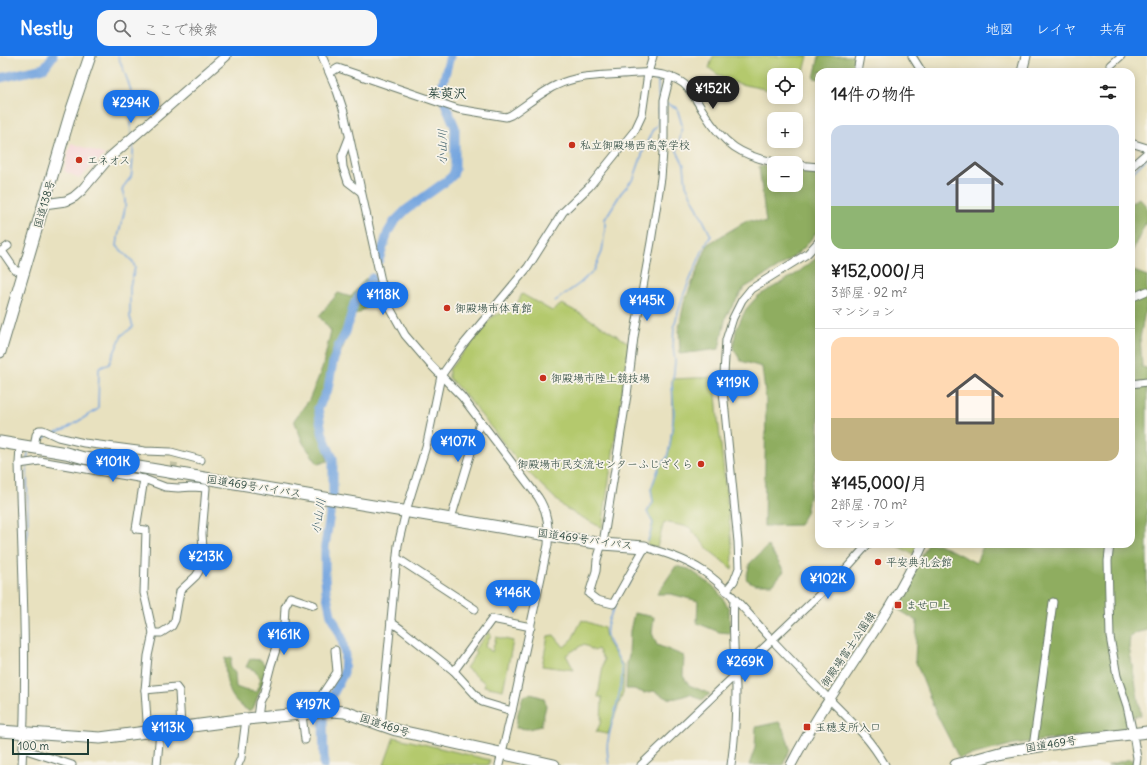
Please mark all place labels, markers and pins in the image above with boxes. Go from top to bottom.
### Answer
pin: ¥152K [685,76,741,110]
pin: ¥294K [103,90,159,124]
place label: 私立御殿場西高等学校 [580,138,690,152]
marker: 私立御殿場西高等学校 [567,140,577,150]
place label: エネオス [87,153,130,167]
marker: エネオス [74,155,84,165]
pin: ¥118K [355,282,411,316]
pin: ¥145K [619,288,675,322]
place label: 御殿場市体育館 [455,301,532,315]
marker: 御殿場市体育館 [442,303,452,313]
pin: ¥119K [705,370,761,404]
place label: 御殿場市陸上競技場 [551,371,650,385]
marker: 御殿場市陸上競技場 [538,373,548,383]
pin: ¥107K [430,429,486,463]
pin: ¥101K [85,449,141,483]
place label: 御殿場市民交流センターふじざくら [517,457,693,471]
marker: 御殿場市民交流センターふじざくら [696,459,706,469]
pin: ¥213K [178,544,234,578]
place label: 平安典礼会館 [886,555,952,569]
marker: 平安典礼会館 [873,557,883,567]
pin: ¥102K [800,566,856,600]
pin: ¥146K [485,580,541,614]
place label: ませ口上 [906,598,950,612]
marker: ませ口上 [893,600,903,610]
pin: ¥161K [256,622,312,656]
pin: ¥269K [717,649,773,683]
pin: ¥197K [285,692,341,726]
pin: ¥113K [140,715,196,749]
place label: 玉穂支所入口 [815,720,881,734]
marker: 玉穂支所入口 [802,722,812,732]

